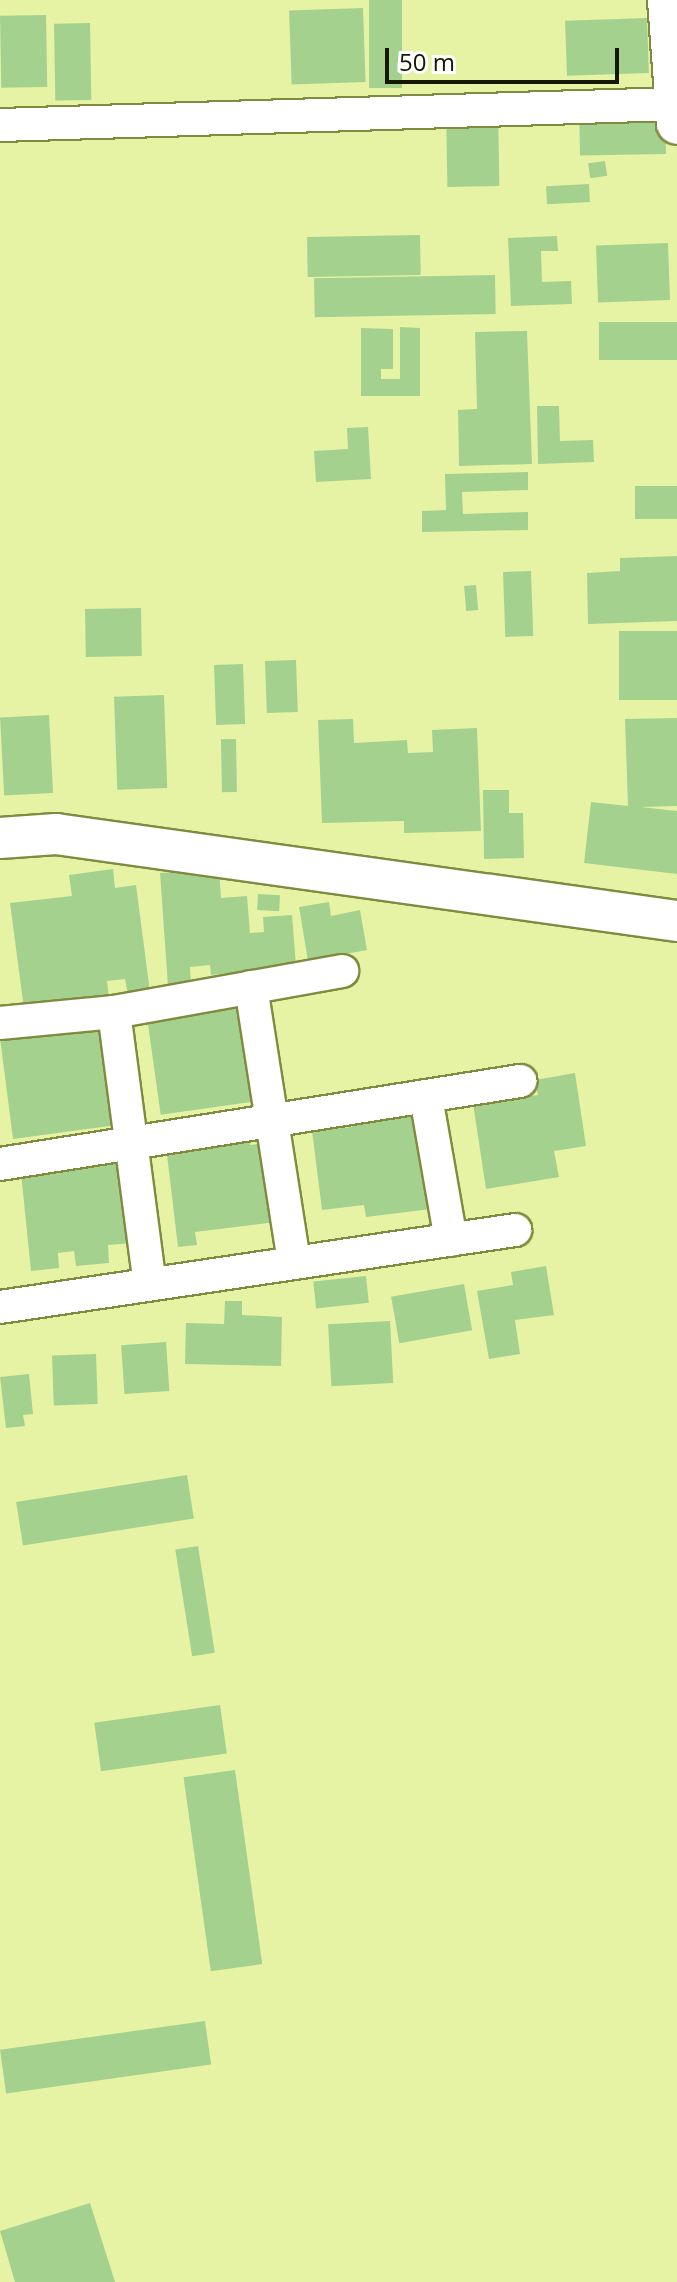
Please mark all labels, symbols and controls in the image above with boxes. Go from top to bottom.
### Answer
scale bar [389,32,623,82]
text: 50 m [399,45,455,78]

